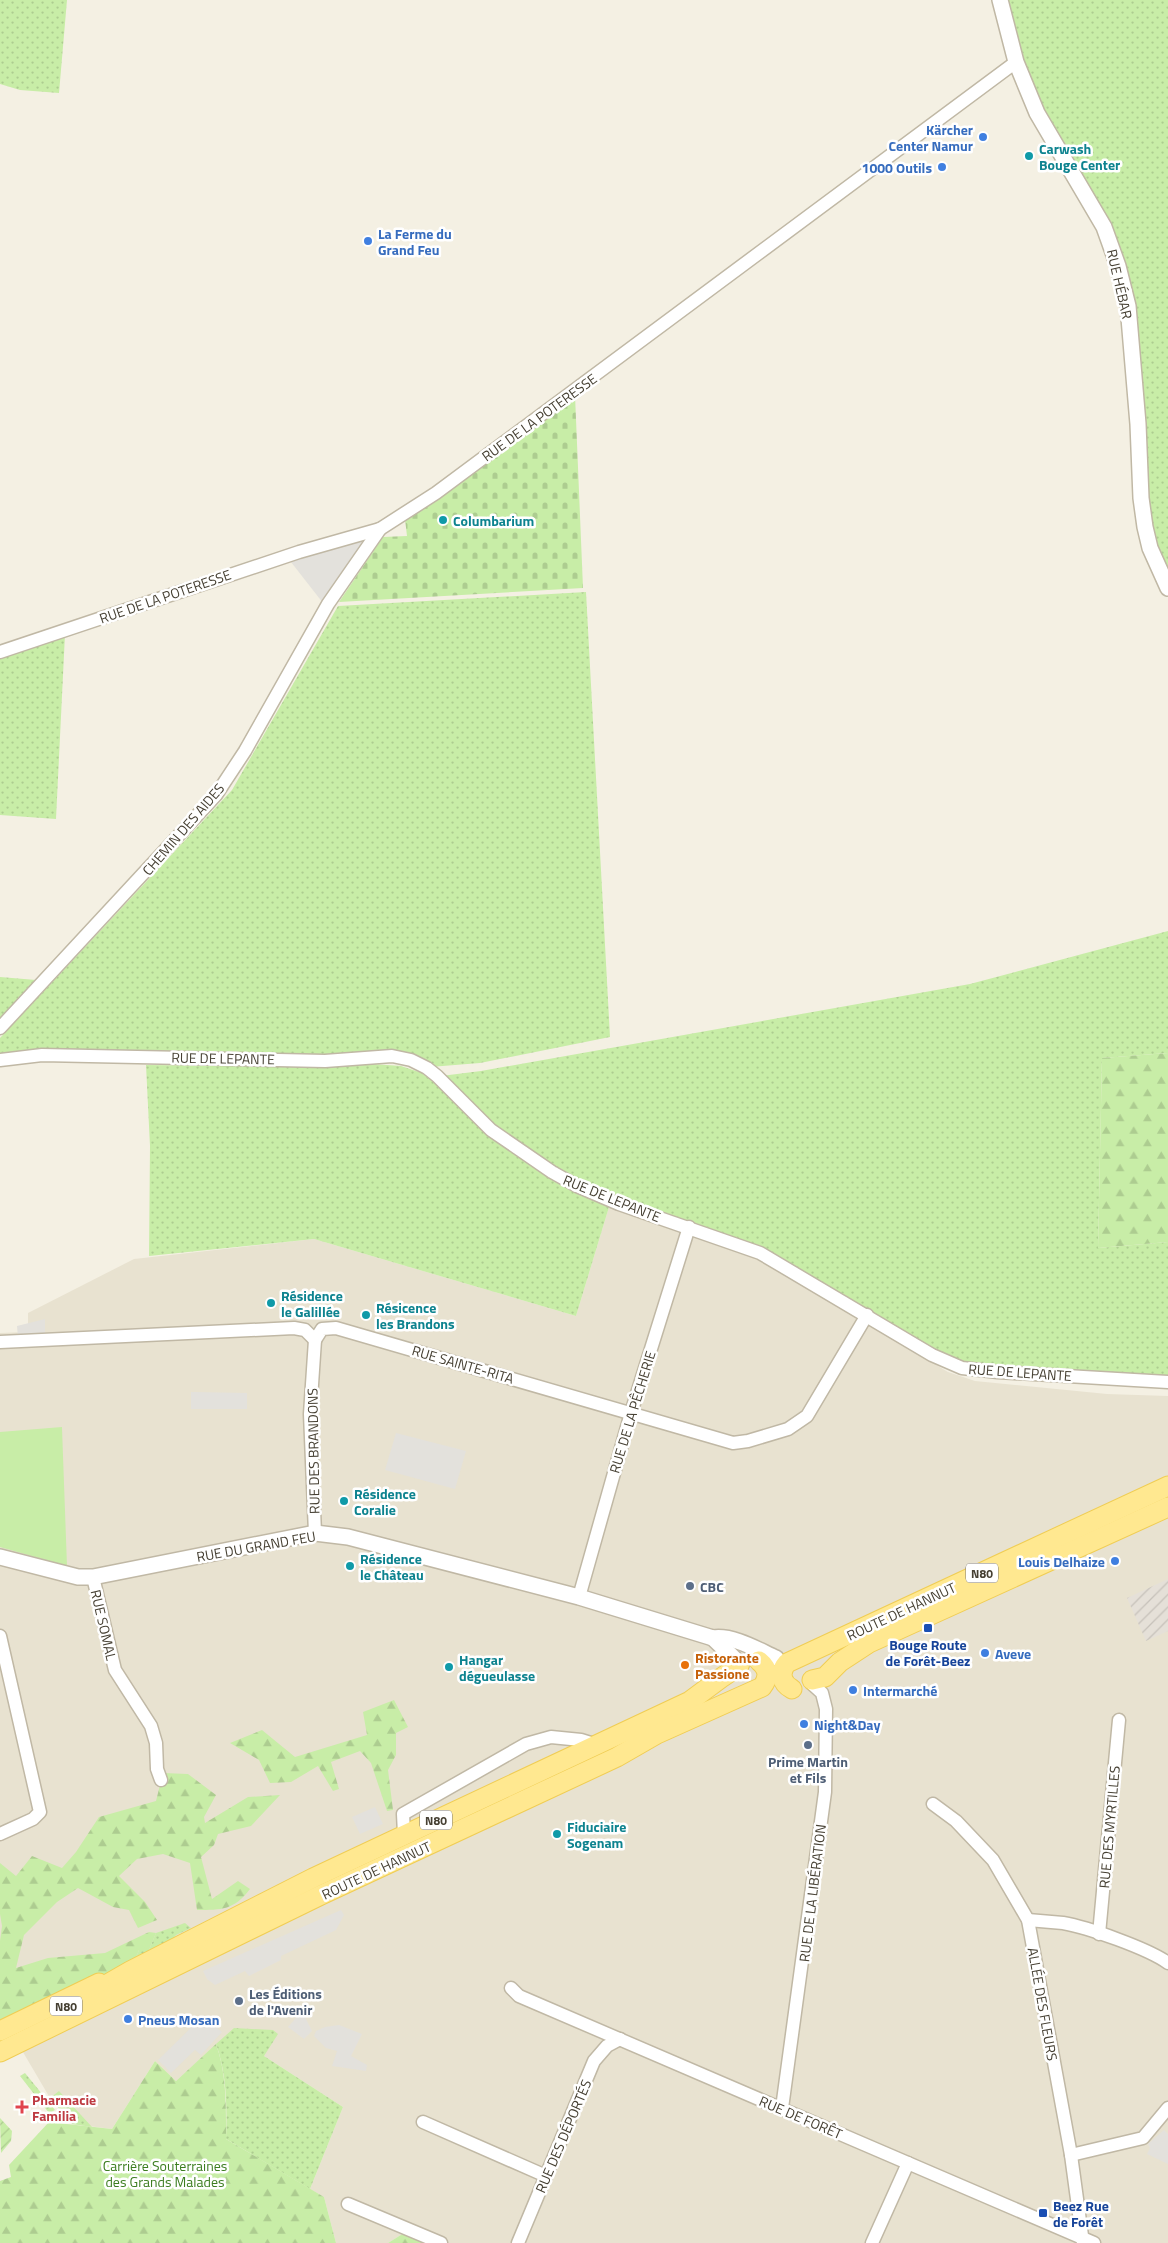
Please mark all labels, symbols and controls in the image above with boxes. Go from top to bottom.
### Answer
place label: Kärcher Center Namur [889,119,973,156]
marker: Kärcher Center Namur [977,131,989,143]
place label: Carwash Bouge Center [1039,138,1120,175]
marker: Carwash Bouge Center [1023,150,1035,162]
place label: 1000 Outils [862,157,932,178]
marker: 1000 Outils [936,161,948,173]
place label: La Ferme du Grand Feu [378,223,452,260]
marker: La Ferme du Grand Feu [362,235,374,247]
street label: RUE HÉBAR [1102,247,1138,321]
street label: RUE DE LA POTERESSE [477,368,601,466]
place label: Columbarium [453,510,534,531]
marker: Columbarium [437,514,449,526]
street label: RUE DE LA POTERESSE [96,564,234,628]
street label: CHEMIN DES AIDES [137,778,229,880]
street label: RUE DE LEPANTE [171,1047,275,1069]
street label: RUE DE LEPANTE [560,1169,664,1227]
place label: Résidence le Galillée [281,1285,343,1322]
marker: Résidence le Galillée [265,1297,277,1309]
place label: Résicence les Brandons [376,1297,455,1334]
marker: Résicence les Brandons [360,1309,372,1321]
street label: RUE SAINTE-RITA [410,1339,517,1389]
street label: RUE DE LA PÊCHERIE [603,1348,661,1476]
street label: RUE DE LEPANTE [968,1358,1073,1386]
street label: RUE DES BRANDONS [301,1388,325,1514]
place label: Résidence Coralie [354,1483,416,1520]
marker: Résidence Coralie [338,1495,350,1507]
street label: RUE DU GRAND FEU [195,1525,317,1567]
place label: Résidence le Château [360,1548,424,1585]
place label: Louis Delhaize [1018,1551,1105,1572]
marker: Louis Delhaize [1109,1555,1121,1567]
marker: Résidence le Château [344,1560,356,1572]
road number: N80 [966,1564,998,1582]
place label: CBC [700,1576,724,1597]
street label: ROUTE DE HANNUT [843,1576,959,1645]
marker: CBC [684,1580,696,1592]
street label: RUE SOMAL [86,1588,122,1663]
marker: Bouge Route de Forêt-Beez [922,1622,934,1634]
place label: Bouge Route de Forêt-Beez [886,1634,970,1671]
place label: Aveve [995,1643,1031,1664]
place label: Ristorante Passione [695,1647,759,1684]
marker: Aveve [979,1647,991,1659]
place label: Hangar dégueulasse [459,1649,535,1686]
marker: Ristorante Passione [679,1659,691,1671]
marker: Hangar dégueulasse [443,1661,455,1673]
place label: Intermarché [863,1680,937,1701]
marker: Intermarché [847,1684,859,1696]
place label: Night&Day [814,1714,880,1735]
marker: Night&Day [798,1718,810,1730]
marker: Prime Martin et Fils [802,1739,814,1751]
place label: Prime Martin et Fils [768,1751,848,1788]
street label: RUE DES MYRTILLES [1093,1765,1125,1889]
road number: N80 [420,1810,452,1830]
place label: Fiduciaire Sogenam [567,1816,626,1853]
street label: RUE DE LA LIBÉRATION [793,1823,831,1963]
marker: Fiduciaire Sogenam [551,1828,563,1840]
street label: ROUTE DE HANNUT [318,1835,434,1904]
street label: ALLÉE DES FLEURS [1023,1946,1063,2062]
place label: Les Éditions de l'Avenir [249,1983,322,2020]
marker: Les Éditions de l'Avenir [233,1995,245,2007]
road number: N80 [50,1996,82,2015]
place label: Pneus Mosan [138,2009,219,2030]
marker: Pneus Mosan [122,2013,134,2025]
street label: RUE DES DÉPORTÉS [530,2076,596,2196]
place label: Pharmacie Familia [32,2089,96,2126]
street label: RUE DE FORÊT [756,2090,846,2144]
marker: Pharmacie Familia [16,2101,28,2113]
park label: Carrière Souterraines des Grands Malades [103,2155,227,2192]
place label: Beez Rue de Forêt [1053,2195,1109,2232]
marker: Beez Rue de Forêt [1037,2207,1049,2219]

